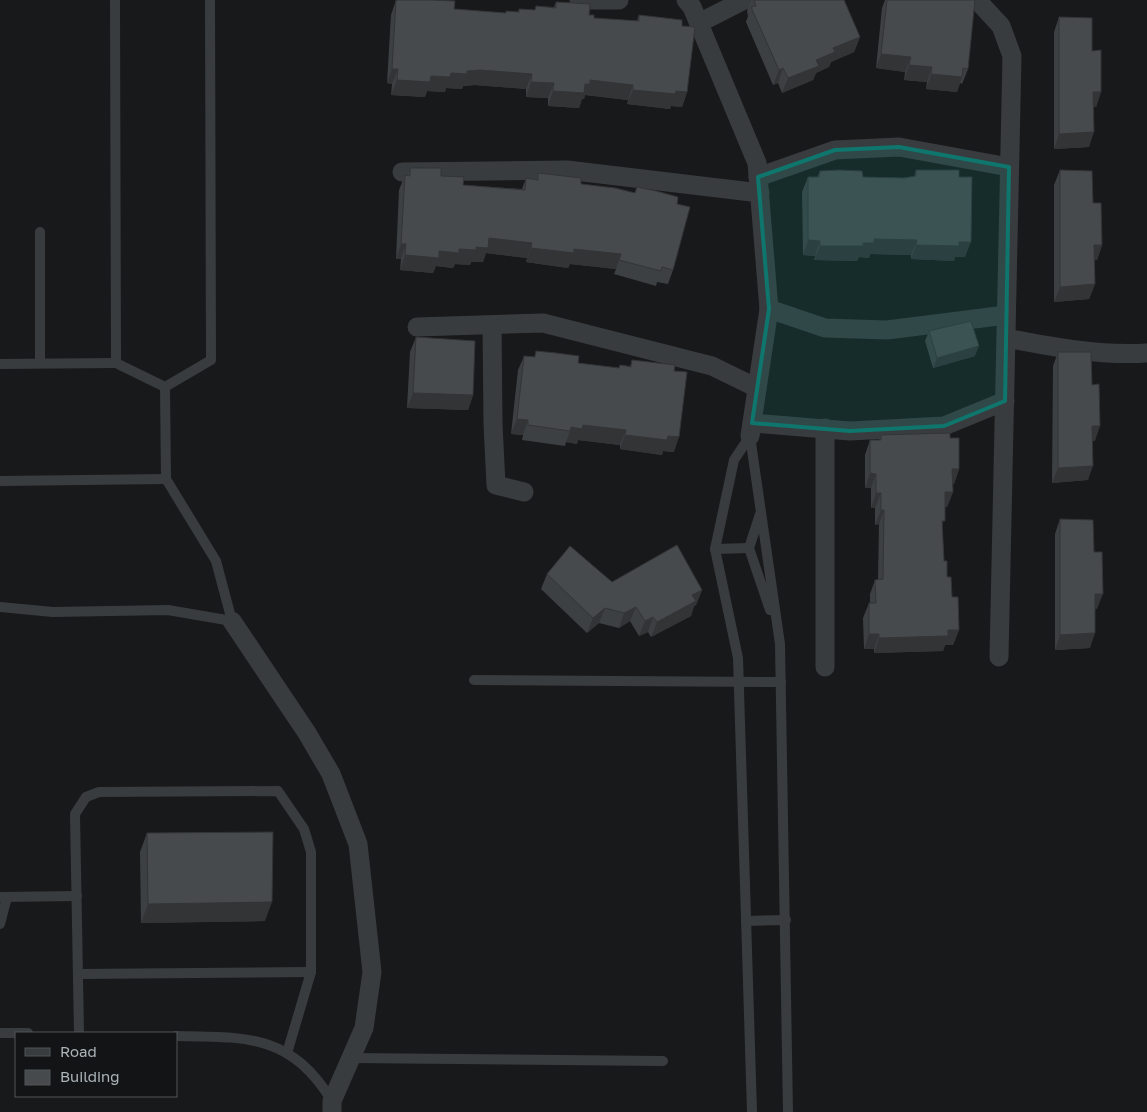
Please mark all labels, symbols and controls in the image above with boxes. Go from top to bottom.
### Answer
legend [15,1032,178,1097]
text: Road [60,1042,97,1060]
text: Building [60,1067,120,1085]

